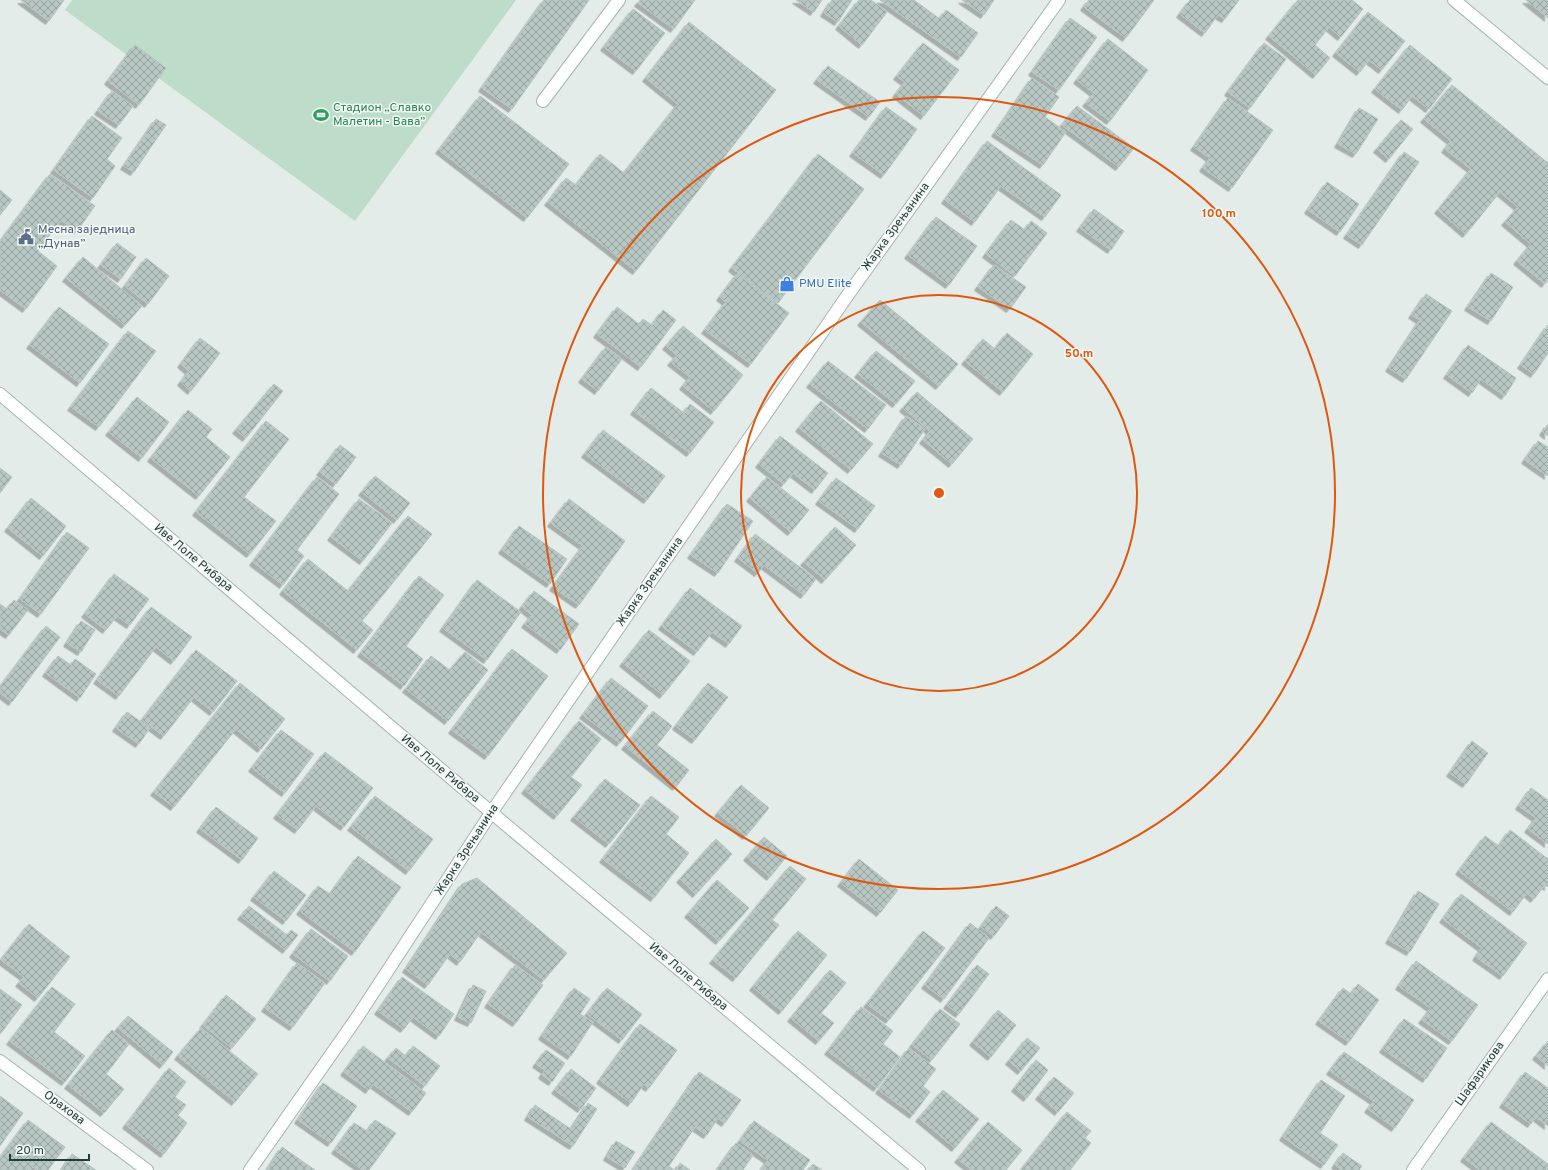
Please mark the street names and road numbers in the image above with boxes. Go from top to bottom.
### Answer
street label: Жарка Зрењанина [858,180,934,274]
street label: Иве Лоле Рибара [150,520,236,596]
street label: Жарка Зрењанина [613,534,687,630]
street label: Иве Лоле Рибара [397,731,483,807]
street label: Жарка Зрењанина [431,801,503,899]
street label: Иве Лоле Рибара [645,939,731,1015]
street label: Шафарикова [1452,1038,1508,1110]
street label: Орахова [40,1087,88,1129]

